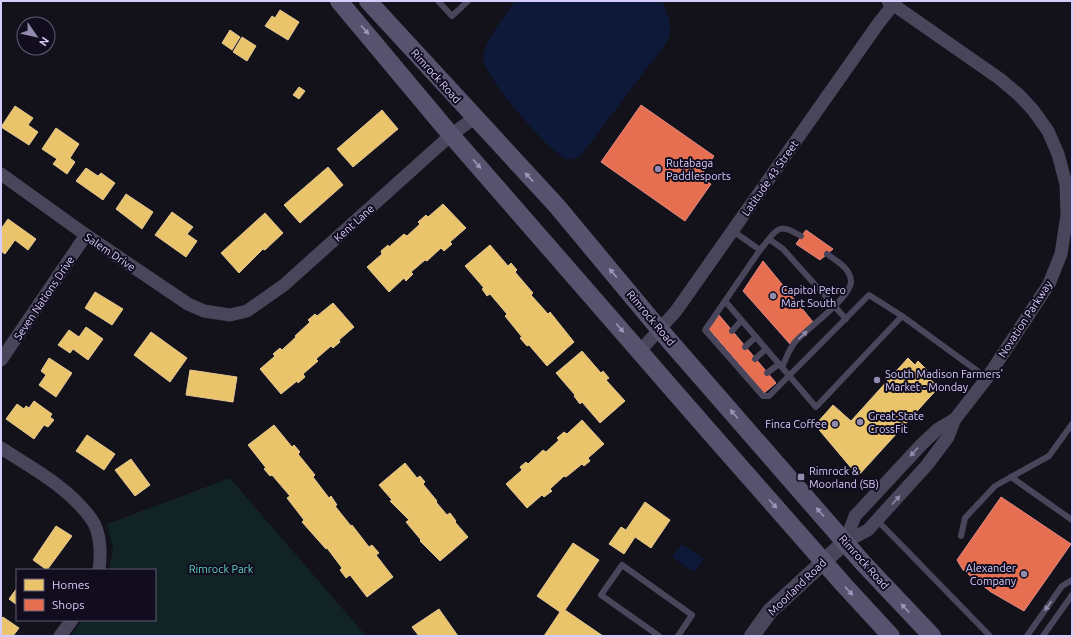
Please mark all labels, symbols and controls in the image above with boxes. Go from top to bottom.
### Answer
north arrow [16,16,56,56]
one-way arrow [360,25,369,36]
text: N [37,35,52,48]
street label: Rimrock Road [409,47,463,105]
street label: Latitude 43 Street [739,137,801,218]
place label: Rutabaga Paddlesports [666,157,731,182]
one-way arrow [473,159,482,169]
marker: Rutabaga Paddlesports [653,164,663,174]
one-way arrow [525,172,534,182]
street label: Kent Lane [332,202,376,244]
street label: Salem Drive [82,231,138,273]
street label: Seven Nations Drive [11,254,77,342]
one-way arrow [608,268,617,278]
street label: Novation Parkway [996,278,1055,360]
place label: Capitol Petro Mart South [781,284,846,309]
street label: Rimrock Road [624,288,678,348]
marker: Capitol Petro Mart South [768,291,778,301]
one-way arrow [616,323,625,333]
one-way arrow [798,330,808,340]
place label: South Madison Farmers' Market - Monday [885,368,1003,393]
marker: South Madison Farmers' Market - Monday [872,375,882,385]
one-way arrow [729,409,739,419]
place label: Great State CrossFit [868,410,924,435]
marker: Great State CrossFit [855,417,865,427]
place label: Finca Coffee [765,418,827,430]
marker: Finca Coffee [830,419,840,429]
one-way arrow [909,447,919,457]
place label: Rimrock & Moorland (SB) [809,465,879,491]
marker: Rimrock & Moorland (SB) [796,472,806,482]
one-way arrow [891,494,900,505]
one-way arrow [768,499,777,508]
one-way arrow [815,507,824,517]
street label: Rimrock Road [837,533,891,591]
street label: Moorland Road [766,556,828,618]
place label: Alexander Company [966,562,1017,587]
park label: Rimrock Park [189,563,254,575]
legend [16,569,156,621]
marker: Alexander Company [1019,569,1029,579]
text: Homes [52,578,90,591]
one-way arrow [844,586,854,596]
text: Shops [52,598,84,611]
one-way arrow [1044,601,1052,611]
one-way arrow [901,603,910,612]

